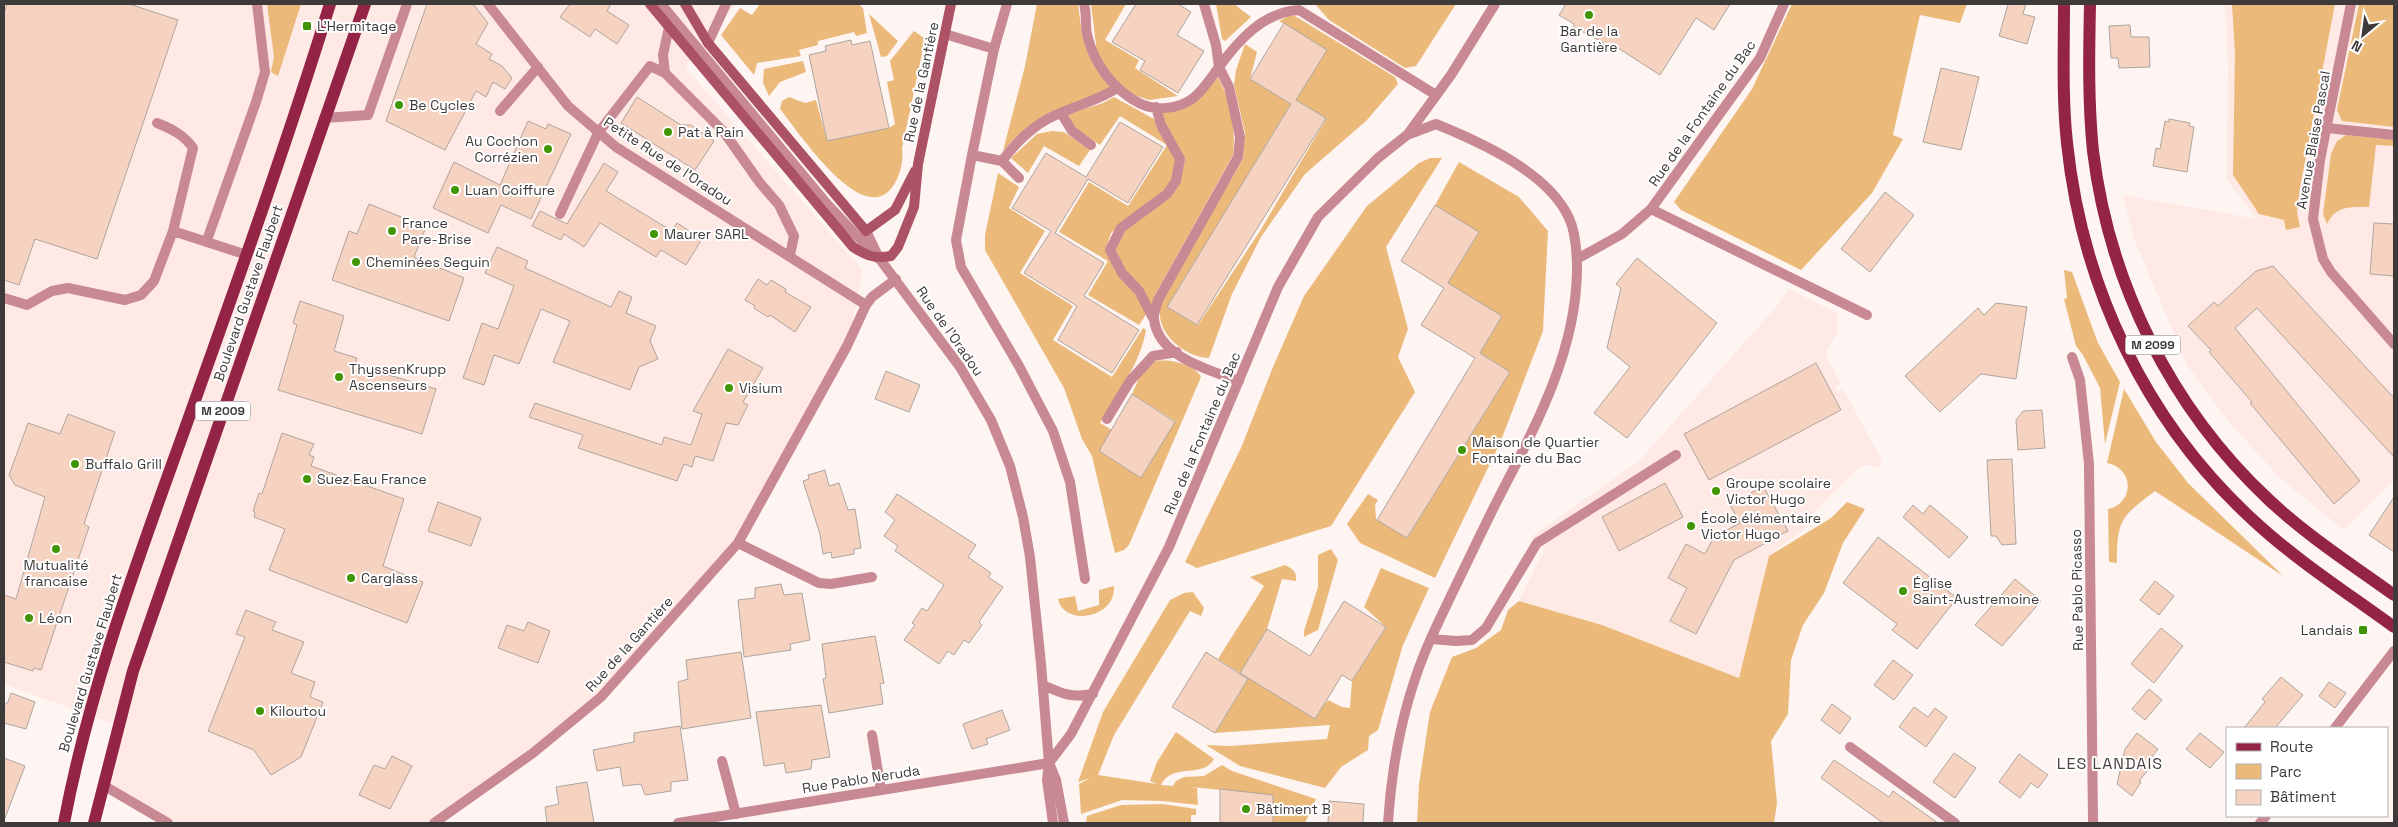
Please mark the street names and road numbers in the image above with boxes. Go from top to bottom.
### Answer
street label: Rue de la Gantière [899,20,943,144]
street label: Rue de la Fontaine du Bac [1644,36,1760,190]
street label: Avenue Blaise Pascal [2292,70,2334,210]
street label: Petite Rue de l'Oradou [600,113,736,209]
street label: Boulevard Gustave Flaubert [209,202,287,384]
street label: Rue de l'Oradou [912,283,988,379]
road number: M 2099 [2126,336,2180,354]
street label: Rue de la Fontaine du Bac [1160,349,1244,517]
road number: M 2009 [196,402,250,421]
street label: Rue Pablo Picasso [2067,529,2087,651]
street label: Boulevard Gustave Flaubert [54,572,126,754]
street label: Rue de la Gantière [581,592,677,696]
street label: Rue Pablo Neruda [801,761,921,797]

